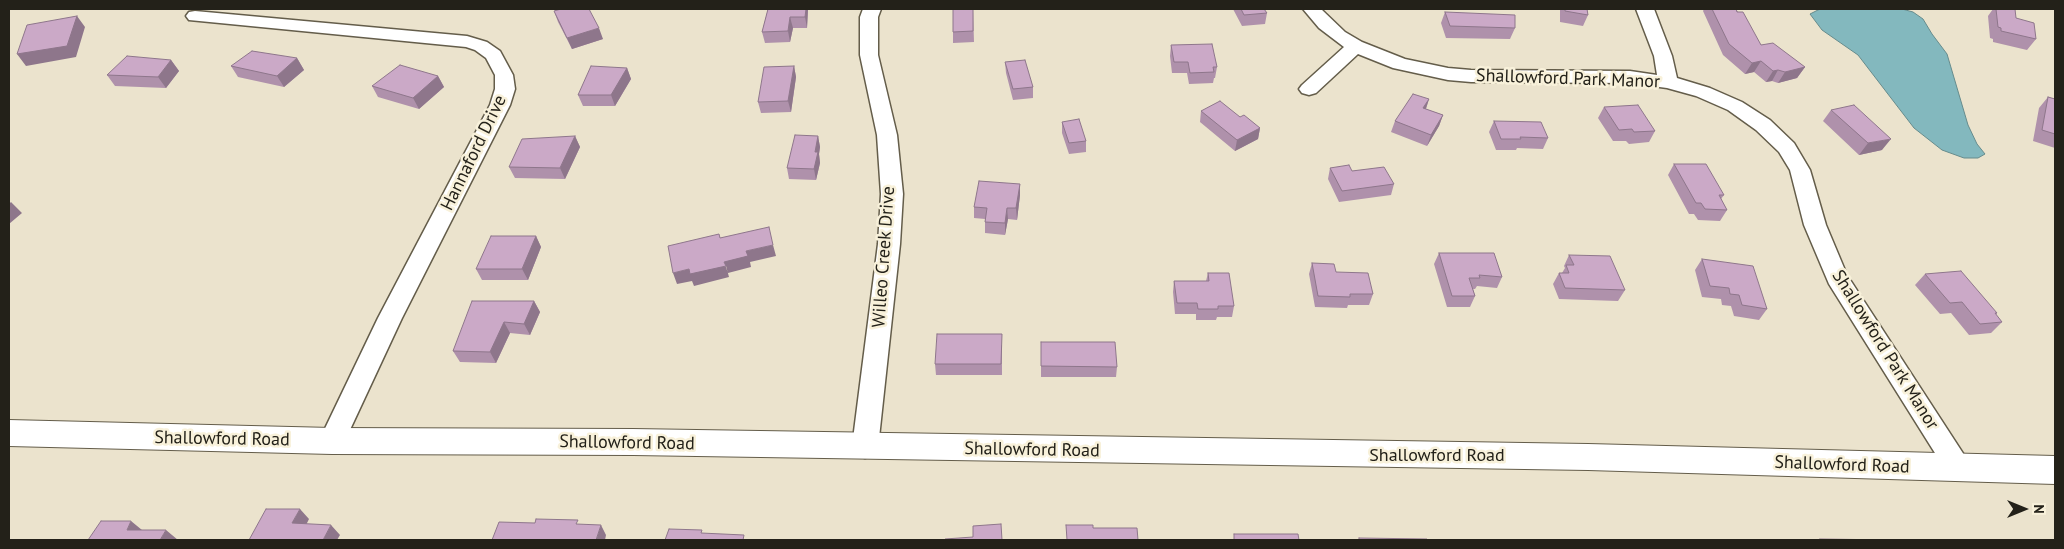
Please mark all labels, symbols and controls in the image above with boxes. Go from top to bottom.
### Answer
street label: Shallowford Park Manor [1476,65,1660,93]
street label: Hannaford Drive [437,92,511,214]
street label: Willeo Creek Drive [868,186,900,328]
street label: Shallowford Park Manor [1827,266,1943,434]
street label: Shallowford Road [154,427,290,451]
street label: Shallowford Road [559,431,695,455]
street label: Shallowford Road [964,438,1100,462]
street label: Shallowford Road [1369,445,1505,467]
street label: Shallowford Road [1774,452,1910,478]
north arrow [1999,484,2049,534]
text: N [2030,504,2048,514]

